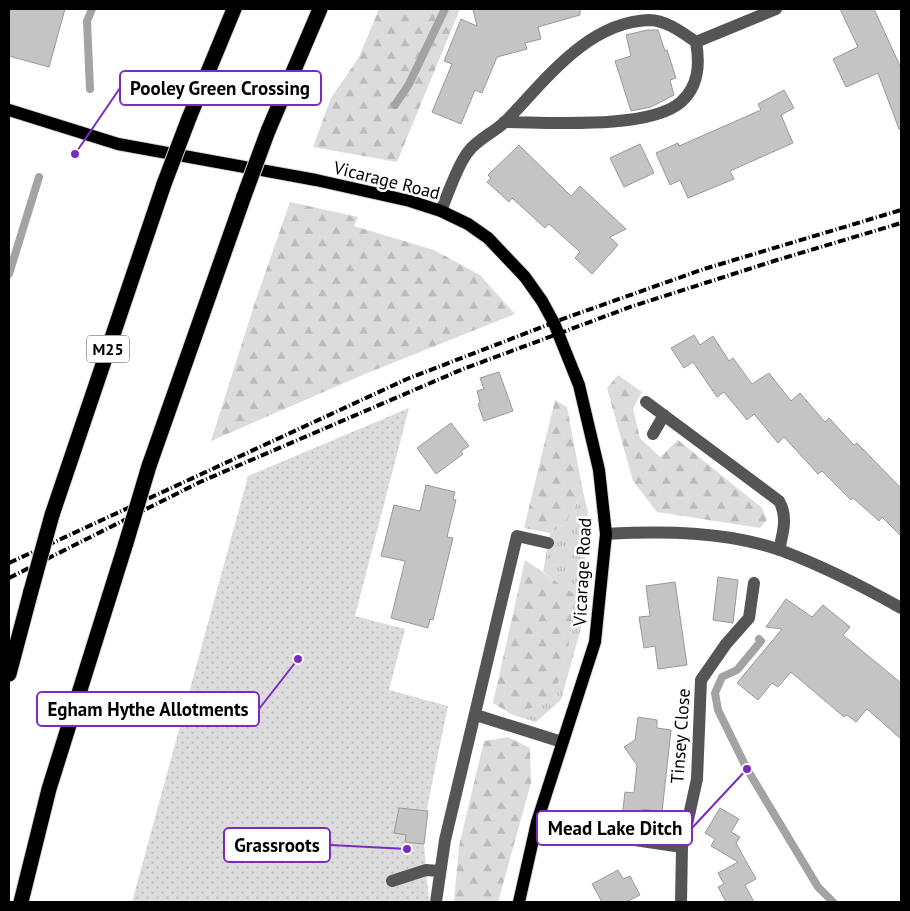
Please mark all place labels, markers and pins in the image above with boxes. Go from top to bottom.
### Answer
callout: Pooley Green Crossing [120,71,321,105]
callout: Egham Hythe Allotments [37,692,259,726]
callout: Mead Lake Ditch [537,811,692,845]
callout: Grassroots [224,828,330,862]

